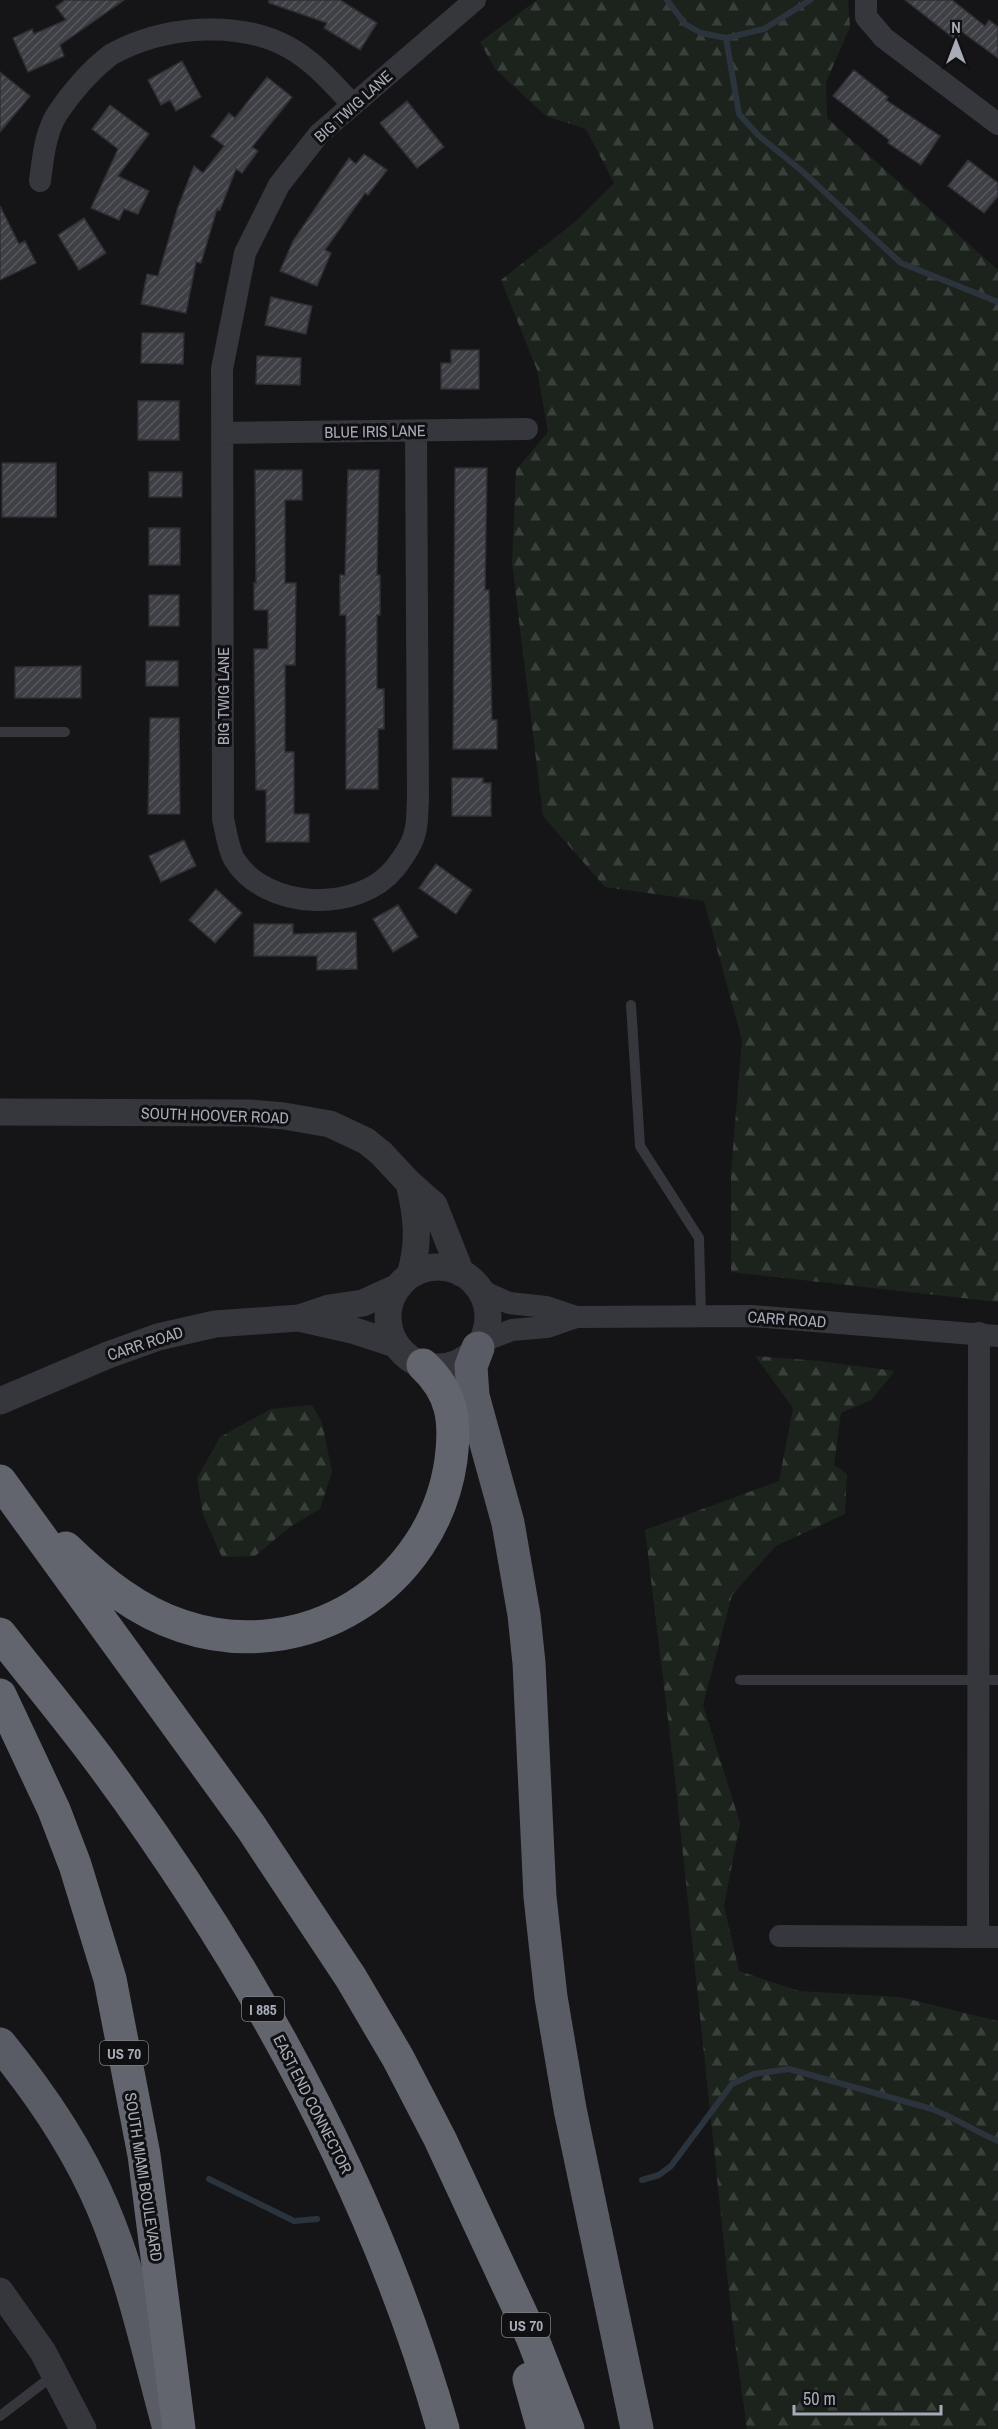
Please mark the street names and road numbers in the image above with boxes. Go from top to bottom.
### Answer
street label: BIG TWIG LANE [309,65,397,147]
street label: BLUE IRIS LANE [324,419,426,443]
street label: BIG TWIG LANE [212,647,234,745]
street label: SOUTH HOOVER ROAD [141,1101,289,1129]
street label: CARR ROAD [747,1305,827,1333]
street label: CARR ROAD [104,1320,186,1366]
road number: I 885 [242,1997,284,2021]
street label: EAST END CONNECTOR [268,2031,358,2178]
road number: US 70 [100,2041,148,2065]
street label: SOUTH MIAMI BOULEVARD [120,2091,168,2263]
road number: US 70 [502,2313,550,2337]

